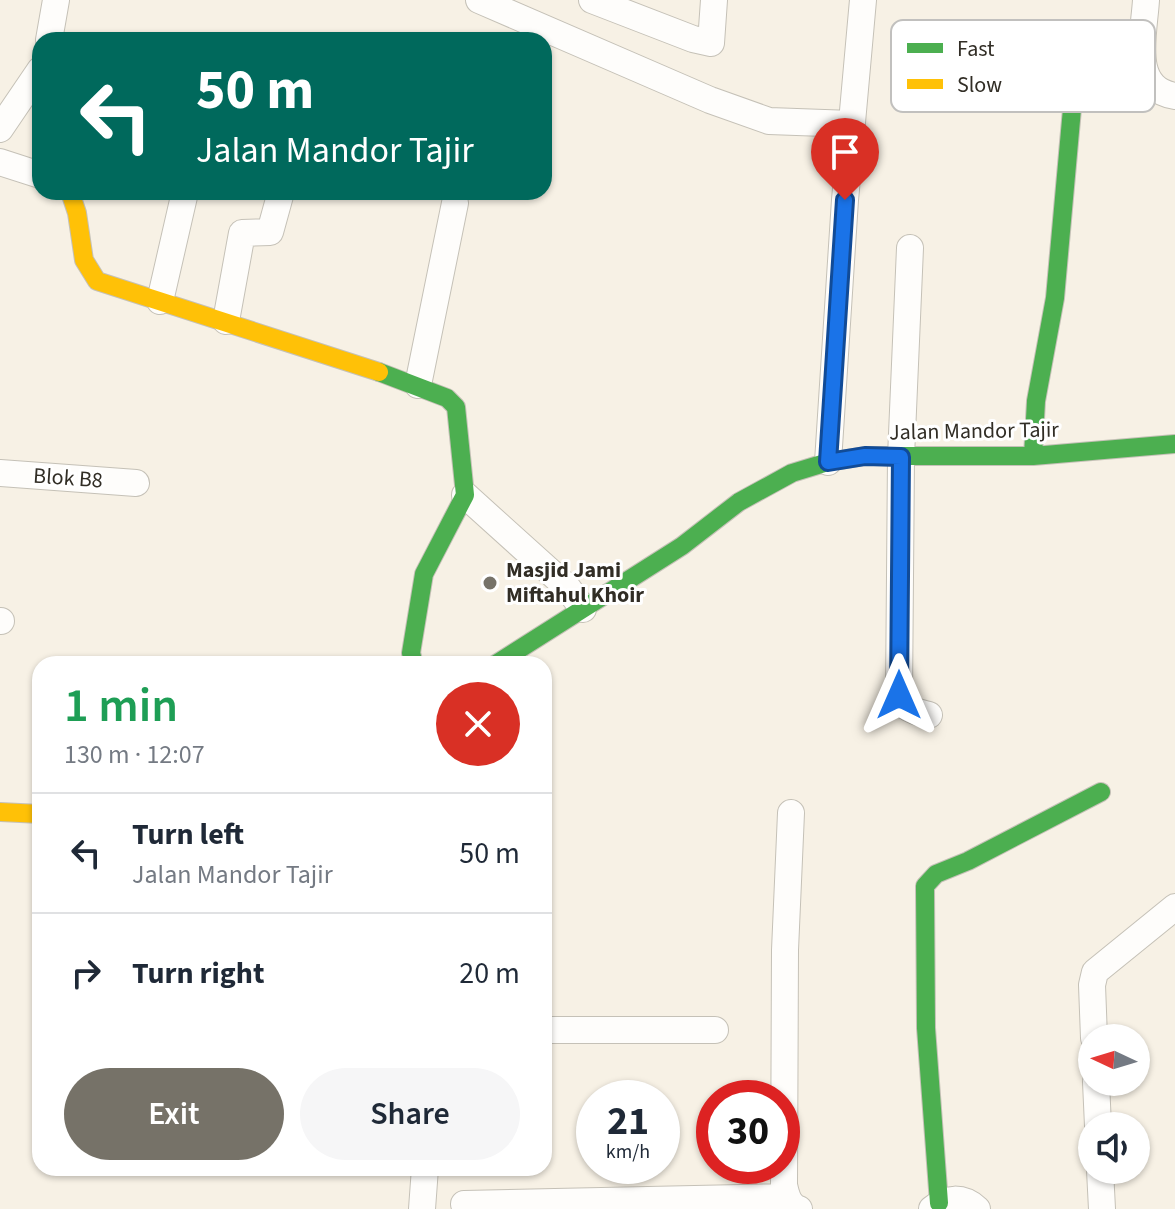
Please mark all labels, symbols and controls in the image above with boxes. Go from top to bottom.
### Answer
legend [891,20,1155,112]
text: Fast [957,33,995,65]
text: 50 m [196,51,314,130]
icon: left [64,64,168,168]
text: Slow [957,69,1002,101]
pin [811,118,879,200]
text: Jalan Mandor Tajir [196,125,474,176]
icon: arrive [823,130,867,174]
street label: Jalan Mandor Tajir [889,414,1060,448]
street label: Blok B8 [32,460,104,496]
place label: Masjid Jami Miftahul Khoir [506,554,644,611]
marker: Masjid Jami Miftahul Khoir [481,574,499,592]
position arrow [857,653,941,737]
text: 1 min [64,672,178,740]
button: close [436,682,520,766]
text: 130 m · 12:07 [64,736,205,773]
text: Turn left [132,813,244,856]
icon: left [64,831,108,875]
text: 50 m [459,832,520,875]
text: Jalan Mandor Tajir [132,856,333,893]
icon: right [64,951,108,995]
text: Turn right [132,952,264,995]
text: 20 m [459,952,520,995]
north arrow [1078,1024,1150,1096]
map controls [1078,1024,1150,1184]
button: Exit [64,1068,284,1160]
button: Share [300,1068,520,1160]
speed limit sign: 30 [696,1080,800,1184]
text: 21 [607,1093,649,1150]
button: sound [1078,1112,1150,1184]
text: km/h [606,1138,650,1166]

